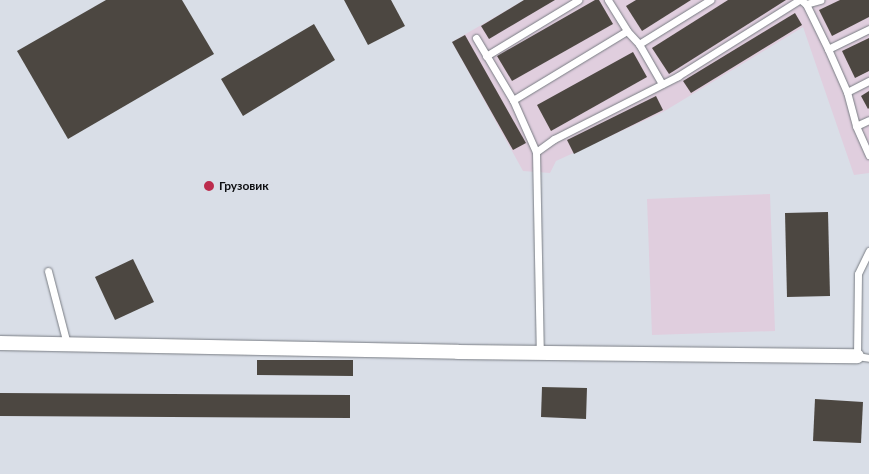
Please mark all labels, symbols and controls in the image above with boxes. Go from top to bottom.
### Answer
place label: Грузовик [219,179,269,193]
marker: Грузовик [203,180,215,192]

